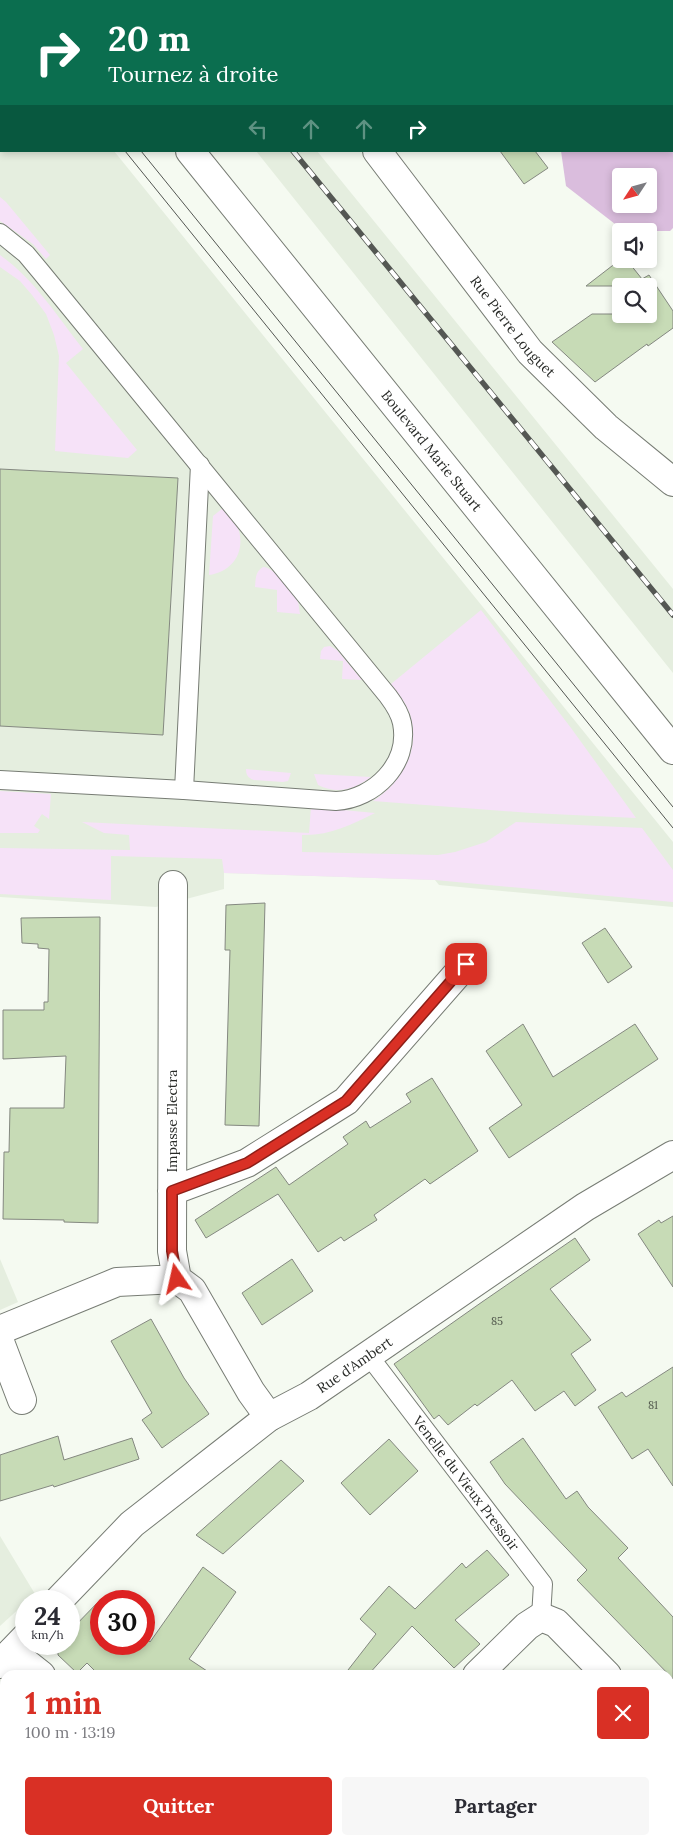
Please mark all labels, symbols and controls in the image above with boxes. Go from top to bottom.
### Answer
text: 20 m [108,16,190,61]
icon: right [25,20,90,85]
text: Tournez à droite [108,60,278,88]
icon: left [244,115,272,143]
icon: ahead [297,115,325,143]
icon: ahead [350,115,378,143]
icon: right [403,115,431,143]
north arrow [612,168,658,212]
map controls [612,168,657,323]
button: sound [612,223,657,268]
street label: Rue Pierre Louguet [466,272,560,381]
button: search [612,278,657,323]
street label: Boulevard Marie Stuart [377,386,486,515]
pin [445,943,487,985]
icon: arrive [452,950,480,978]
street label: Impasse Electra [163,1070,181,1172]
position arrow [150,1252,202,1304]
house number: 85 [491,1314,503,1328]
street label: Rue d'Ambert [313,1332,396,1397]
house number: 81 [648,1398,658,1412]
street label: Venelle du Vieux Pressoir [408,1411,523,1554]
speed limit sign: 30 [90,1590,155,1655]
text: 24 [34,1600,61,1632]
text: km/h [31,1627,64,1642]
text: 1 min [25,1684,102,1722]
button: close [597,1687,649,1739]
text: 100 m · 13:19 [25,1722,115,1742]
button: Quitter [25,1777,332,1835]
button: Partager [342,1777,649,1835]

